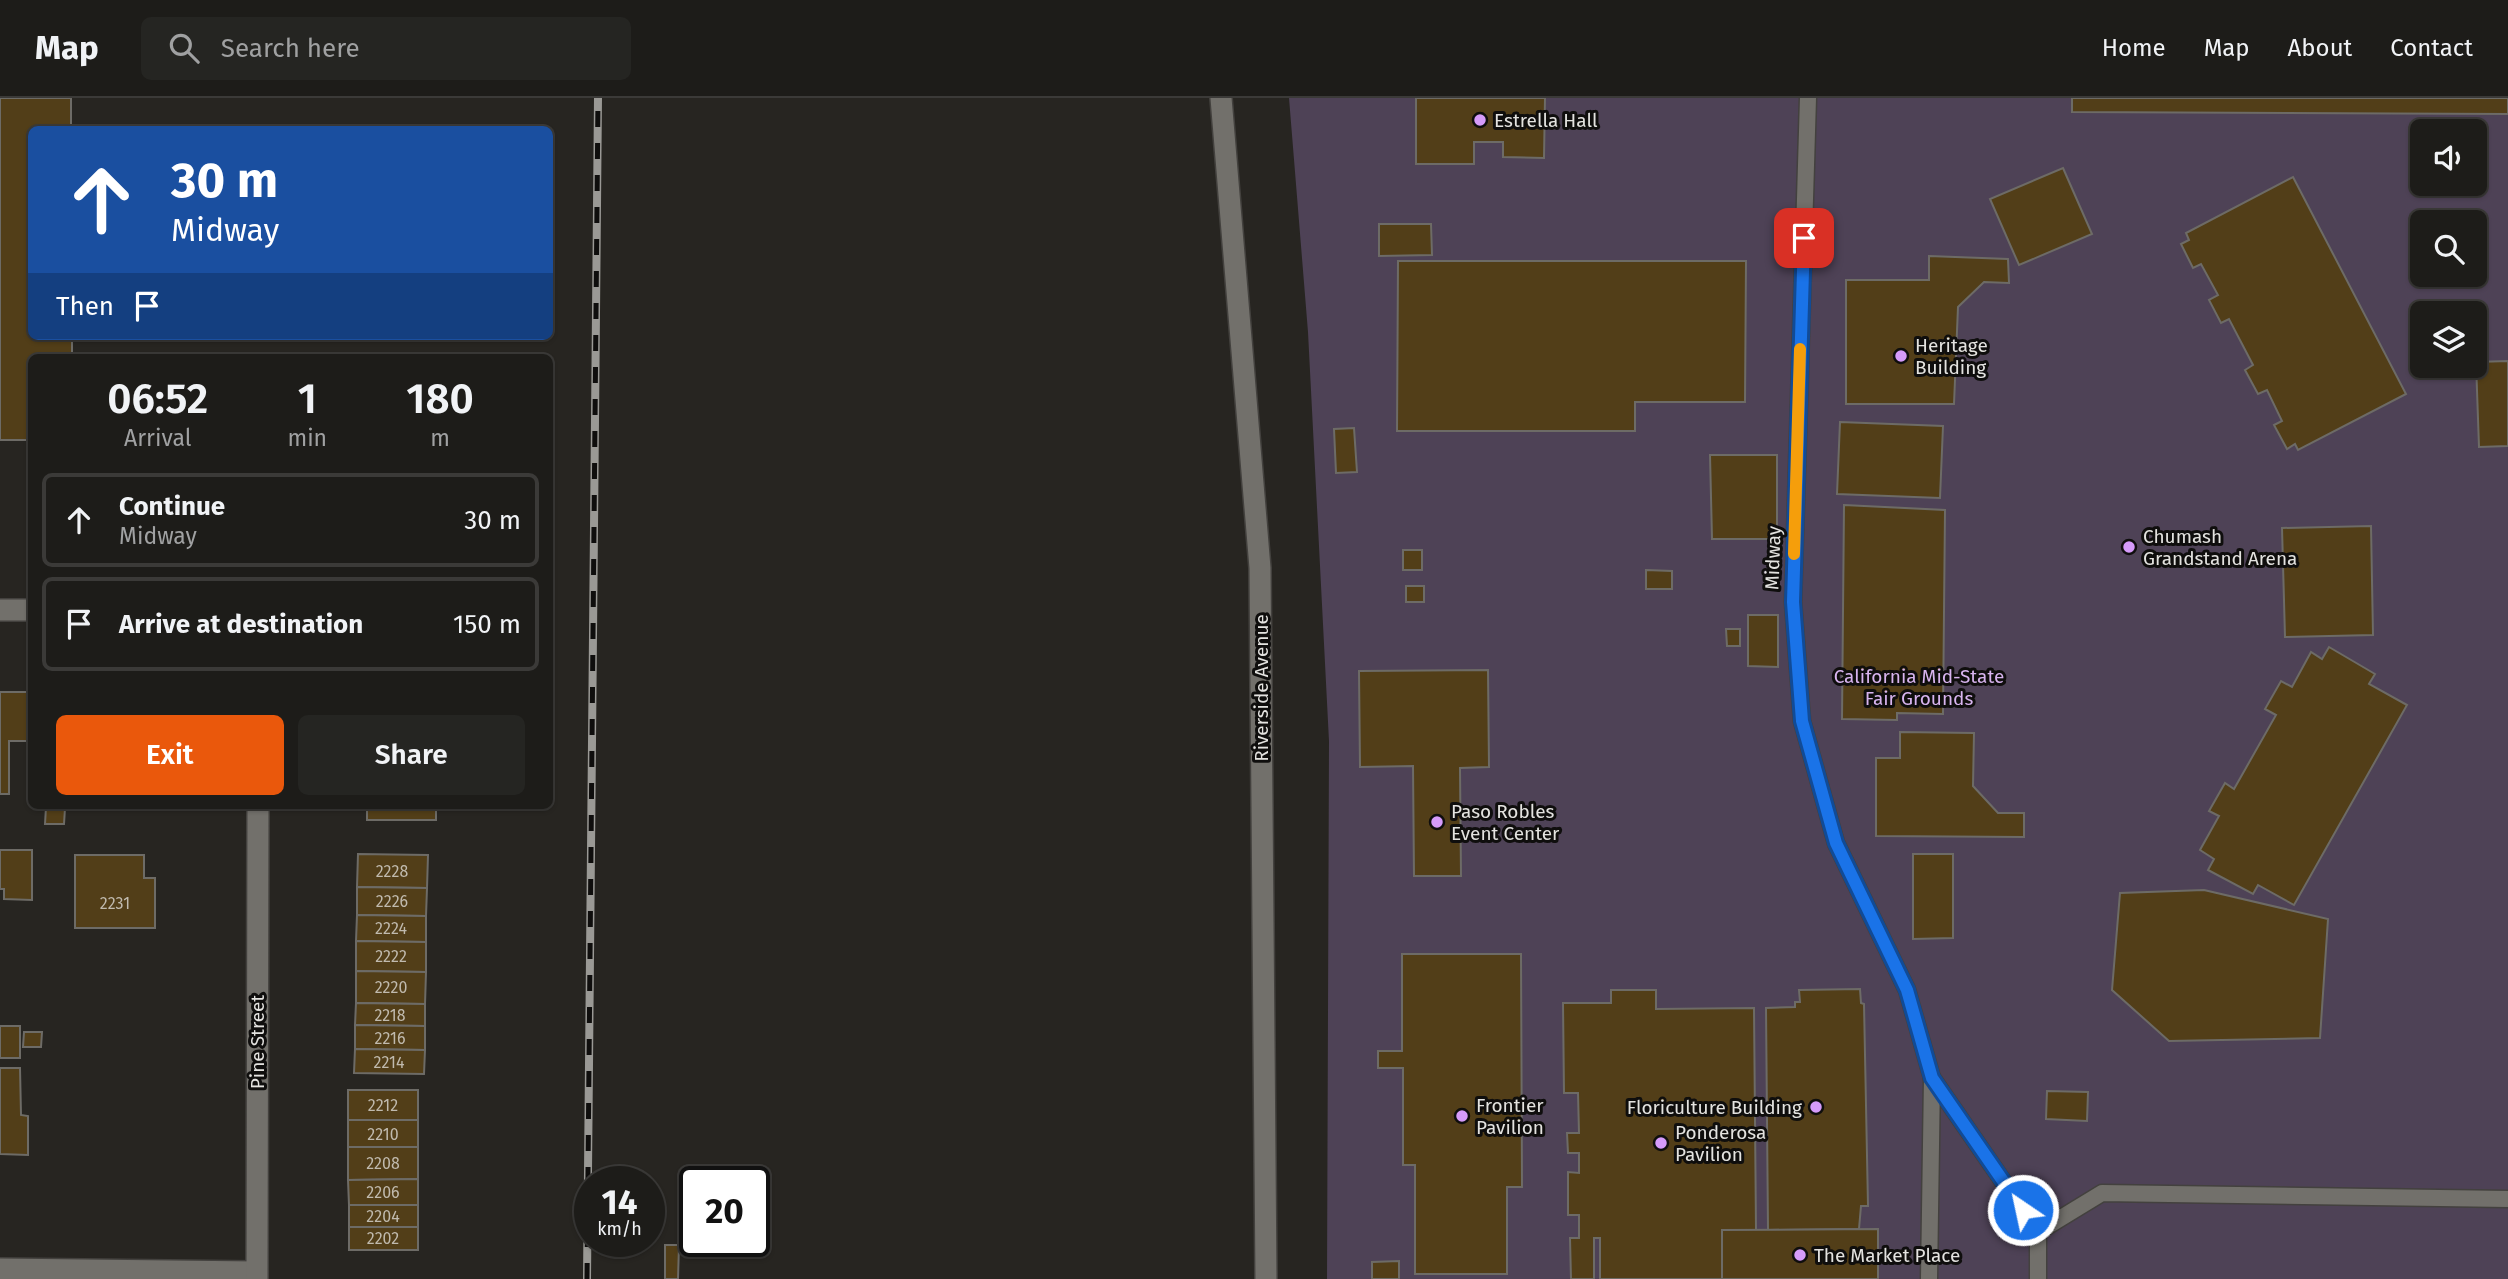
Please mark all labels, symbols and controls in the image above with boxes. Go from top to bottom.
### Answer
search box [141,17,631,80]
text: Map [35,28,99,68]
icon: search [165,29,203,67]
text: Search here [221,33,360,64]
text: Home [2102,34,2166,62]
text: Map [2204,34,2250,62]
text: About [2288,34,2352,62]
text: Contact [2390,34,2473,62]
place label: Estrella Hall [1494,109,1598,132]
marker: Estrella Hall [1472,112,1488,128]
map controls [2410,119,2487,378]
button: sound [2410,119,2487,196]
text: 30 m [171,151,278,210]
icon: ahead [56,154,147,245]
pin [1774,208,1834,268]
button: search [2410,210,2487,287]
text: Midway [171,211,279,249]
icon: arrive [1785,219,1823,257]
icon: arrive [128,287,166,325]
text: Then [56,291,114,322]
button: layers [2410,301,2487,378]
place label: Heritage Building [1915,334,1988,379]
marker: Heritage Building [1893,348,1909,364]
text: 06:52 [107,374,208,424]
text: 1 [298,374,317,424]
text: 180 [406,374,474,424]
text: Arrival [124,424,191,452]
text: min [287,424,327,452]
text: m [430,424,450,452]
text: Continue [119,491,225,522]
icon: ahead [60,501,98,539]
text: 30 m [464,505,521,536]
text: Midway [119,522,197,550]
street label: Midway [1760,525,1786,591]
place label: Chumash Grandstand Arena [2143,525,2297,570]
marker: Chumash Grandstand Arena [2121,539,2137,555]
icon: arrive [60,605,98,643]
text: Arrive at destination [119,609,363,640]
text: 150 m [453,609,521,640]
street label: Riverside Avenue [1250,614,1273,762]
park label: California Mid-State Fair Grounds [1834,665,2004,710]
button: Exit [56,715,284,795]
button: Share [298,715,525,795]
place label: Paso Robles Event Center [1451,800,1560,845]
marker: Paso Robles Event Center [1429,814,1445,830]
house number: 2228 [376,862,408,881]
house number: 2226 [376,892,408,911]
house number: 2231 [100,894,130,913]
house number: 2224 [375,919,407,938]
house number: 2222 [375,947,407,966]
house number: 2220 [375,978,407,997]
street label: Pine Street [246,995,269,1089]
house number: 2218 [374,1006,406,1025]
house number: 2216 [375,1029,405,1048]
house number: 2214 [374,1053,405,1072]
place label: Frontier Pavilion [1476,1094,1544,1139]
house number: 2212 [368,1096,398,1115]
place label: Floriculture Building [1627,1096,1802,1119]
marker: Floriculture Building [1808,1099,1824,1115]
marker: Frontier Pavilion [1454,1108,1470,1124]
place label: Ponderosa Pavilion [1675,1121,1766,1166]
house number: 2210 [367,1125,399,1144]
marker: Ponderosa Pavilion [1653,1135,1669,1151]
house number: 2208 [366,1154,400,1173]
speed limit sign: 20 [679,1166,770,1257]
position arrow [1986,1173,2060,1247]
text: 14 [601,1181,638,1223]
house number: 2206 [366,1183,400,1202]
house number: 2204 [366,1207,400,1226]
text: km/h [597,1218,642,1240]
house number: 2202 [367,1229,399,1248]
place label: The Market Place [1814,1244,1960,1267]
marker: The Market Place [1792,1247,1808,1263]

